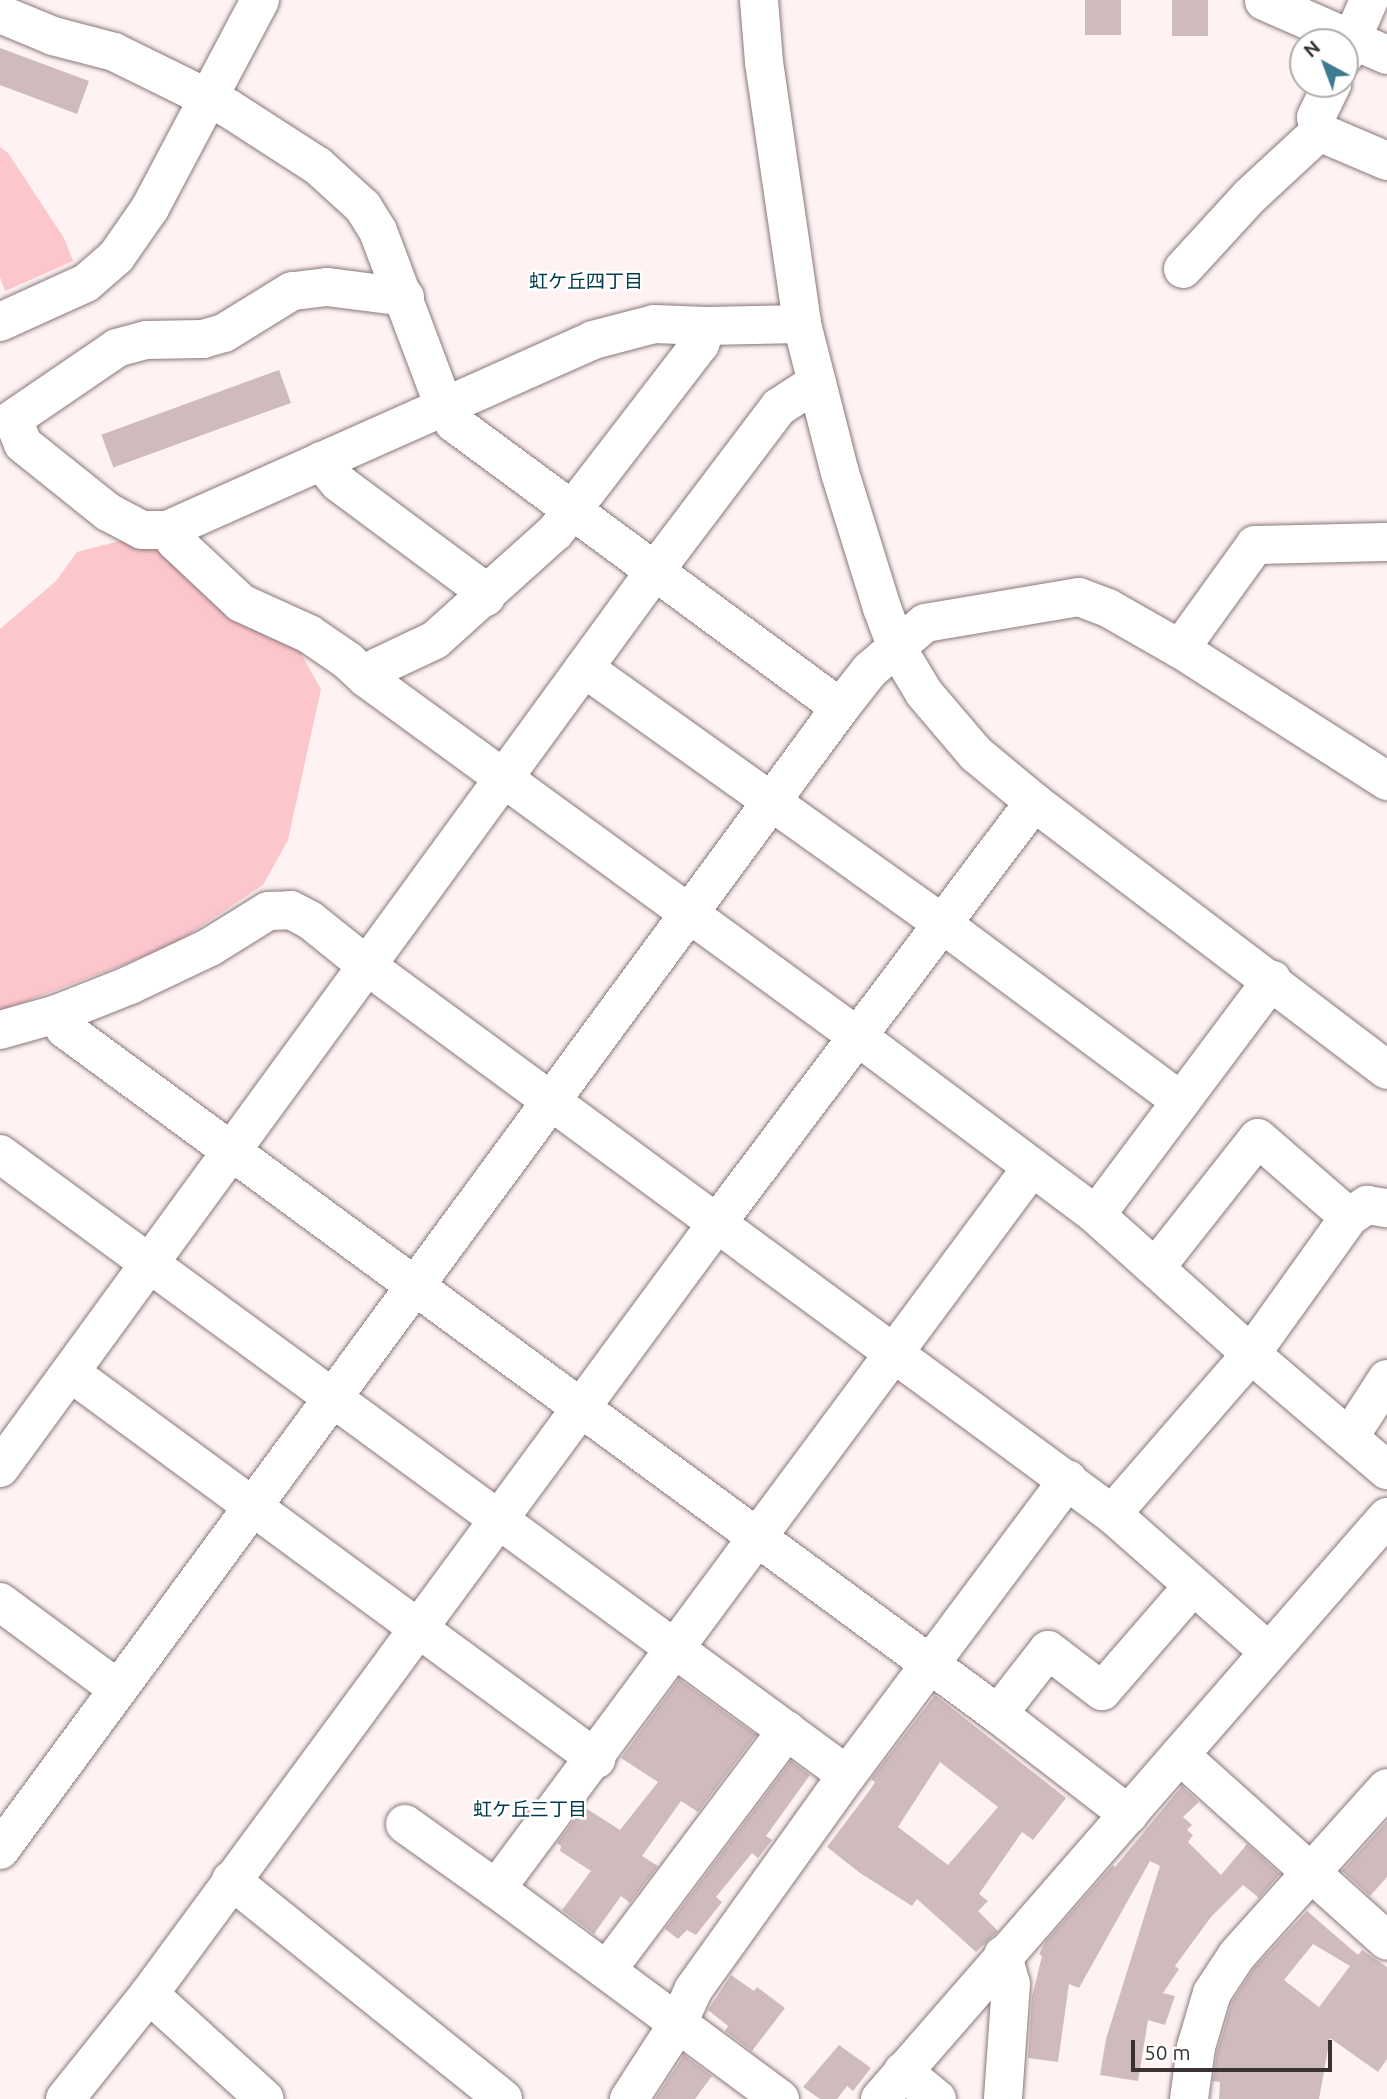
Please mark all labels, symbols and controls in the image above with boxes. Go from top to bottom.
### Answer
north arrow [1289,28,1359,98]
text: N [1299,36,1324,62]
district label: 虹ケ丘四丁目 [529,271,643,293]
district label: 虹ケ丘三丁目 [473,1799,587,1821]
scale bar [1135,2025,1336,2070]
text: 50 m [1144,2040,1191,2064]

